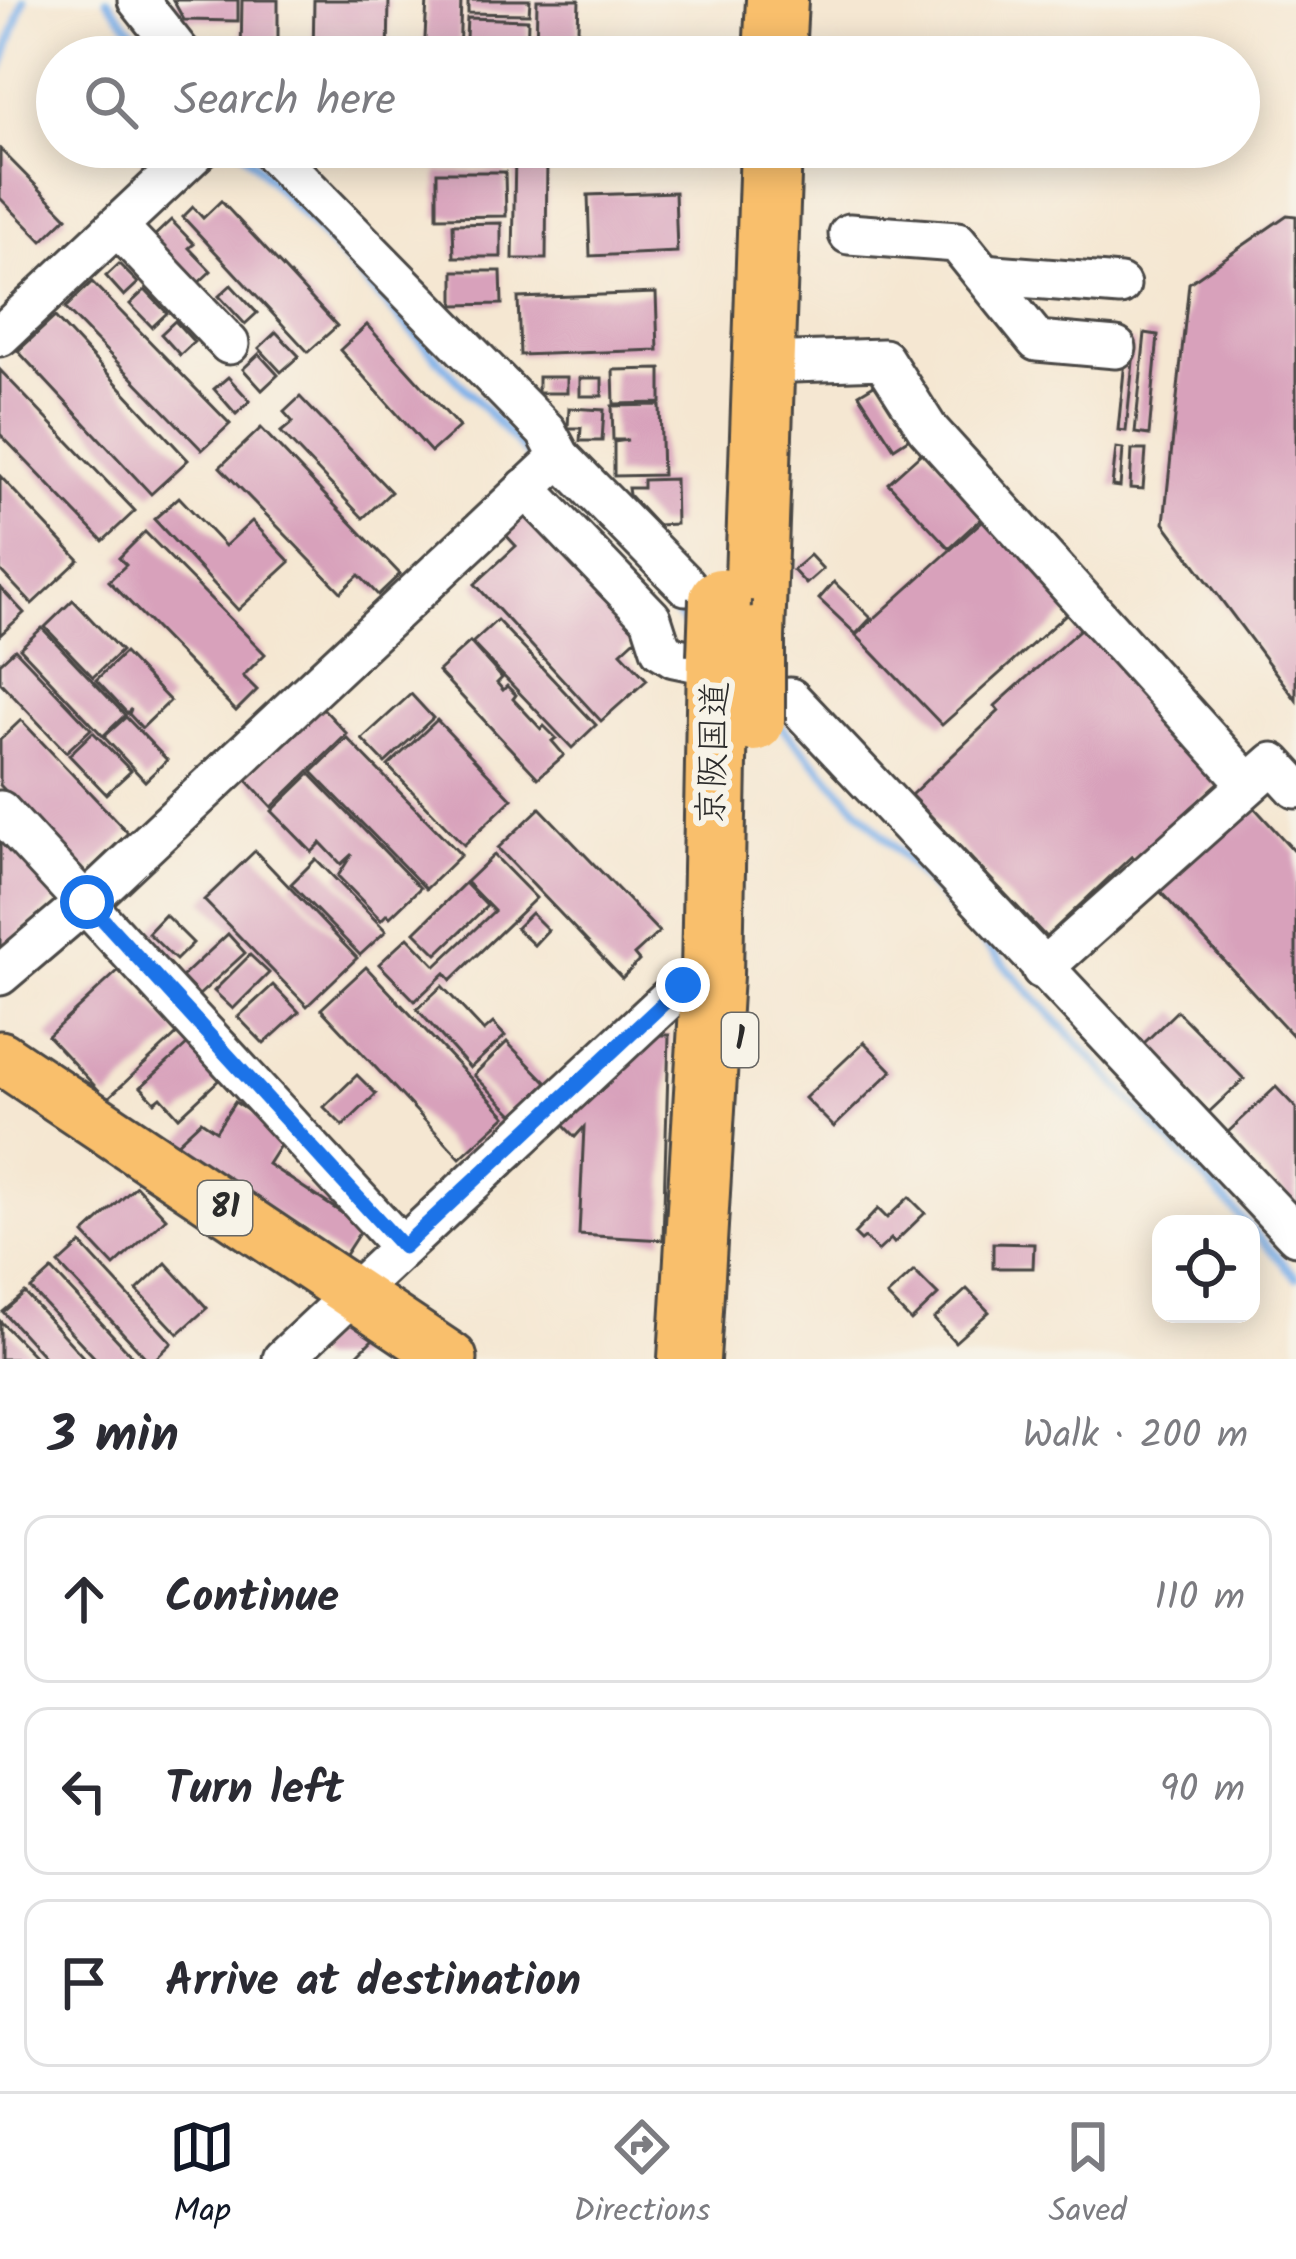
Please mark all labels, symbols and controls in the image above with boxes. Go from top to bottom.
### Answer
search box [36,36,1260,168]
text: Search here [174,66,396,138]
icon: search [78,69,144,135]
street label: 京阪国道 [684,680,746,826]
route start [60,875,114,929]
route end [656,958,710,1012]
road number: 1 [722,1013,758,1067]
road number: 81 [198,1181,252,1235]
map controls [1152,1215,1260,1323]
button: locate [1152,1215,1260,1323]
text: 3 min [48,1397,179,1478]
text: Walk · 200 m [1023,1406,1248,1468]
text: Continue [165,1563,339,1635]
icon: ahead [51,1566,117,1632]
text: 110 m [1154,1568,1245,1630]
text: Turn left [165,1755,344,1827]
icon: left [51,1758,117,1824]
text: 90 m [1160,1760,1245,1822]
text: Arrive at destination [165,1947,581,2019]
icon: arrive [51,1950,117,2016]
tab: Map [169,2114,235,2239]
tab: Directions [573,2114,710,2239]
tab: Saved [1049,2114,1127,2239]

